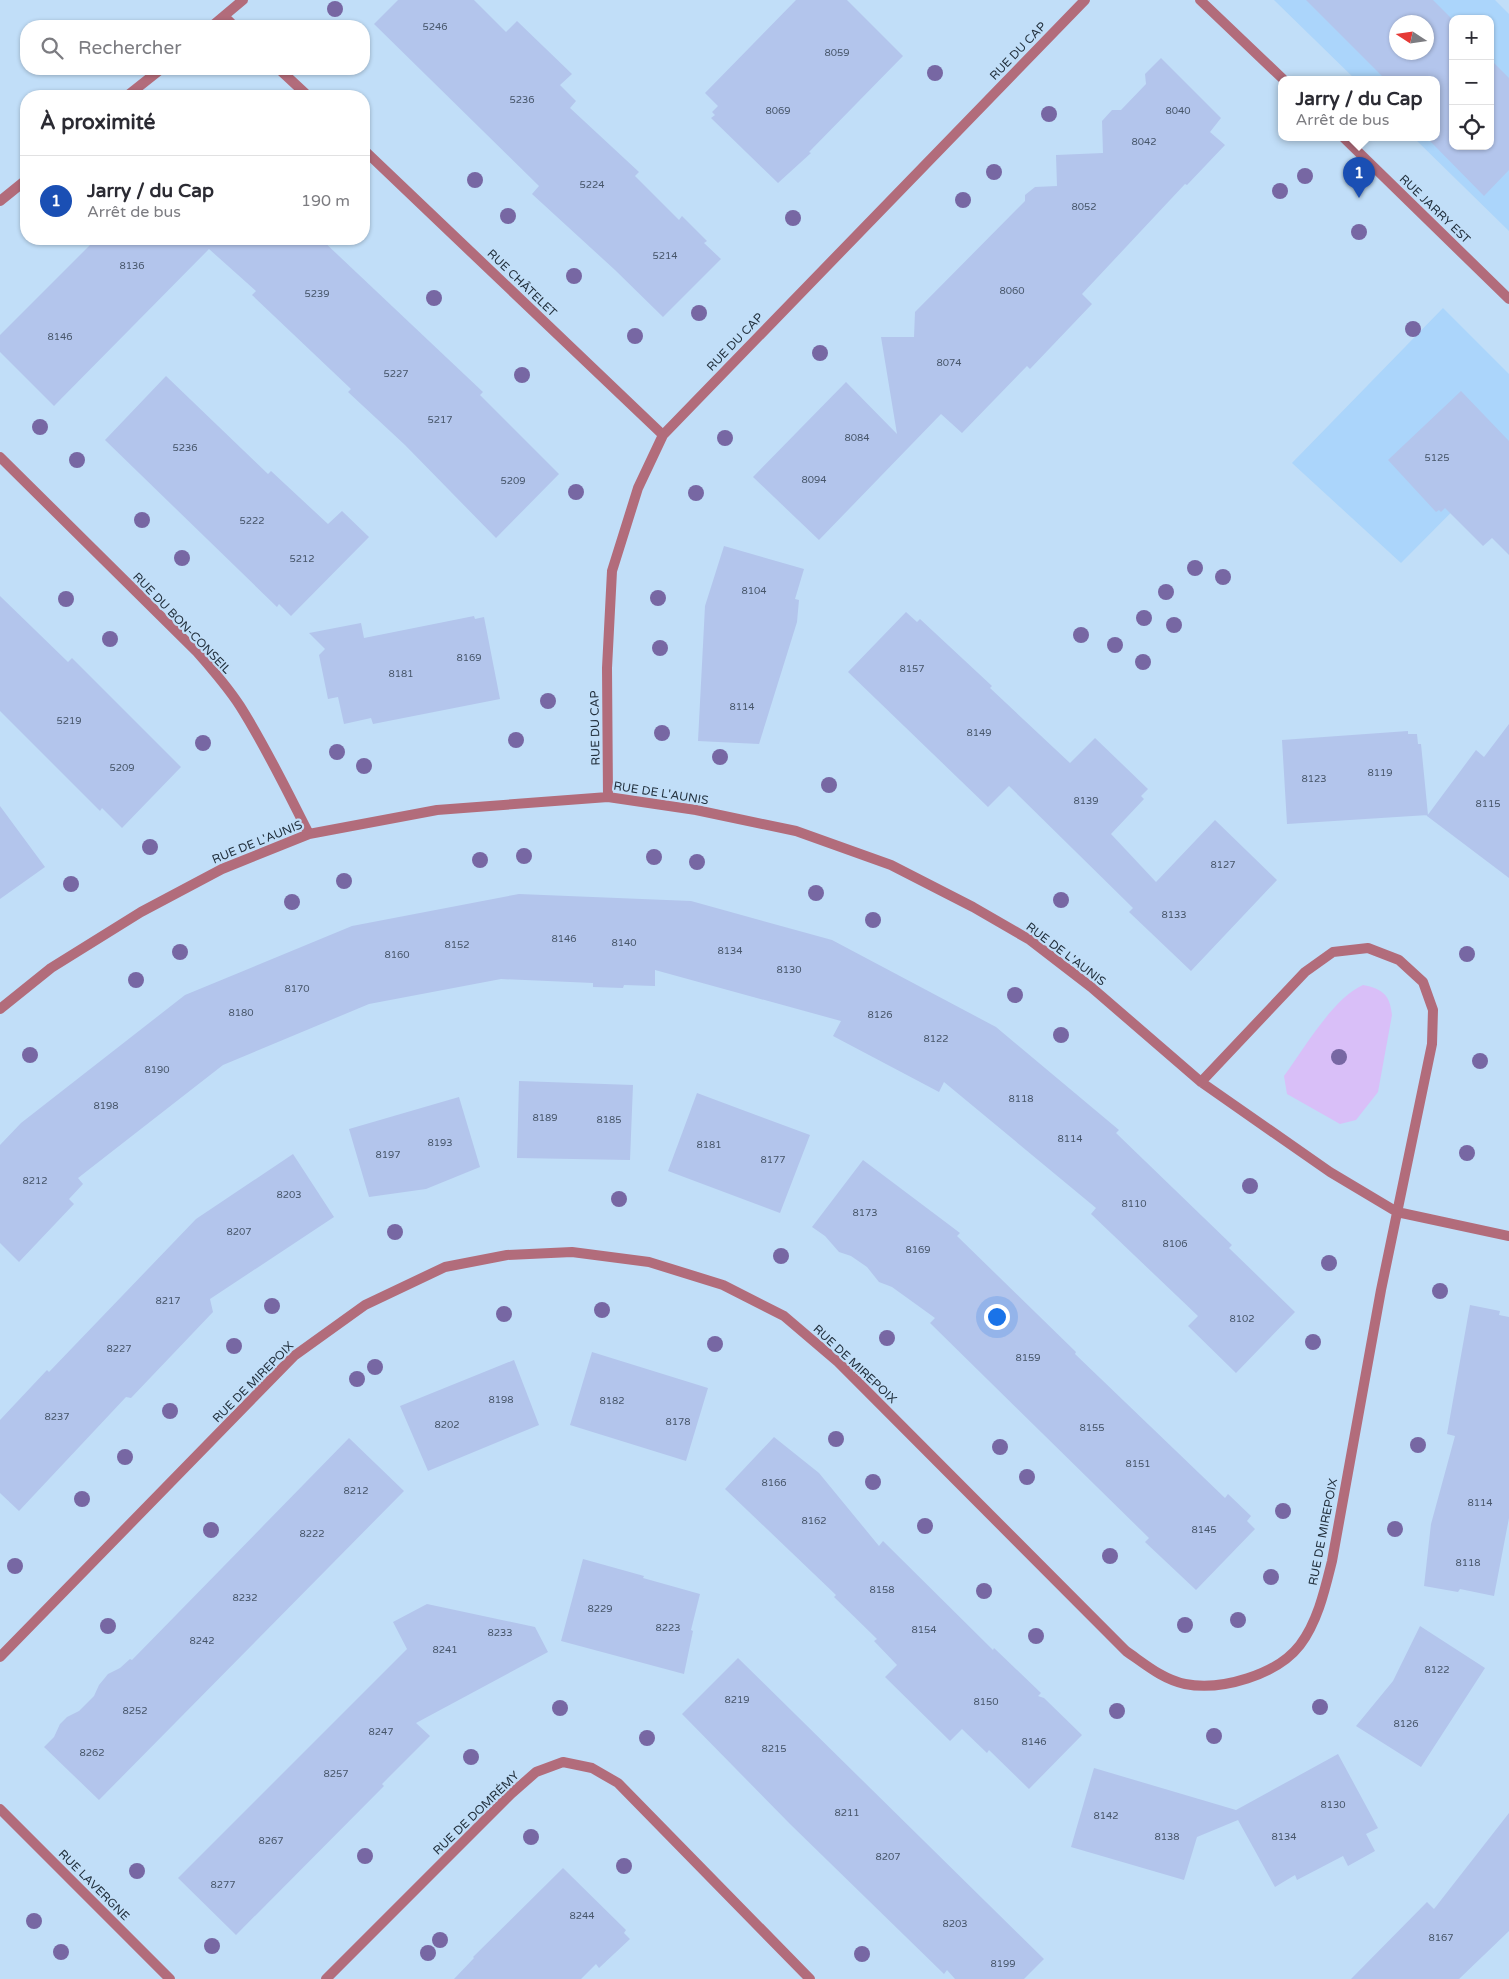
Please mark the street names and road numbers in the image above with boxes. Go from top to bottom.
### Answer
street label: RUE DU CAP [987,19,1049,83]
street label: RUE JARRY EST [1397,172,1474,247]
street label: RUE CHÂTELET [484,246,560,320]
street label: RUE DU CAP [704,310,766,374]
street label: RUE DU BON-CONSEIL [130,570,234,677]
street label: RUE DU CAP [587,690,603,766]
street label: RUE DE L'AUNIS [612,779,710,807]
street label: RUE DE L'AUNIS [210,818,304,866]
street label: RUE DE L'AUNIS [1023,920,1109,988]
street label: RUE DE MIREPOIX [810,1322,900,1406]
street label: RUE DE MIREPOIX [210,1339,296,1425]
street label: RUE DE MIREPOIX [1306,1477,1340,1587]
street label: RUE DE DOMRÉMY [430,1768,522,1858]
street label: RUE LAVERGNE [56,1847,133,1924]

